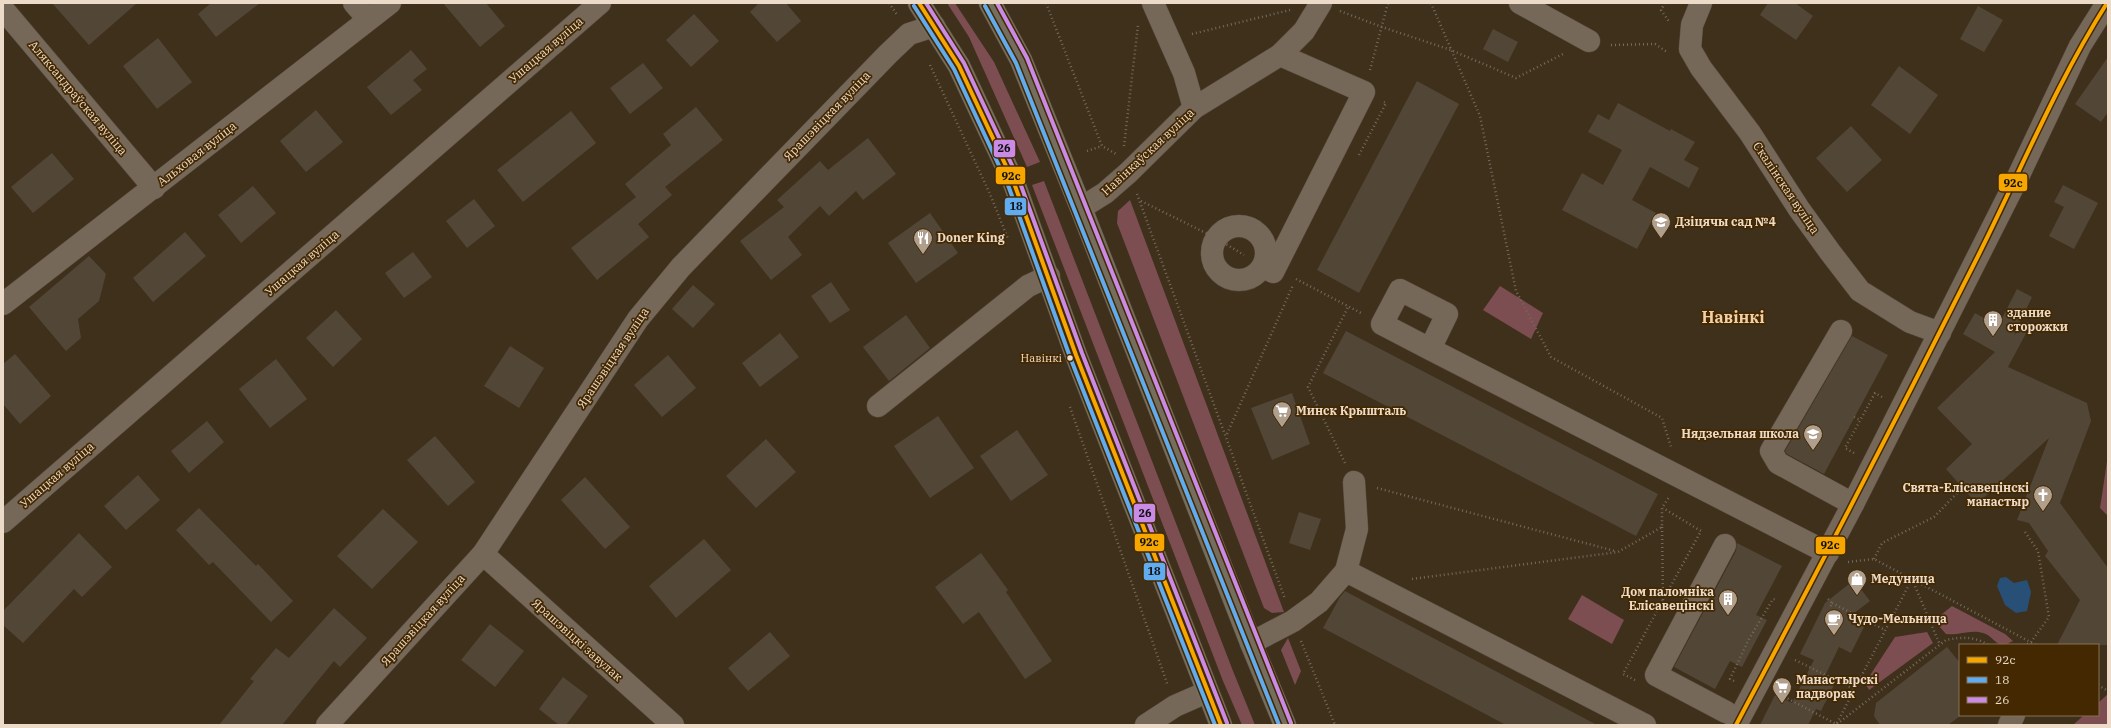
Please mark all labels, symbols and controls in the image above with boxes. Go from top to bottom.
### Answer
street label: Ушацкая вуліца [506,13,586,86]
street label: Аляксандраўская вуліца [26,37,131,158]
street label: Ярашэвіцкая вуліца [780,68,874,163]
street label: Навінкаўская вуліца [1098,104,1198,199]
street label: Альховая вуліца [154,118,240,189]
line badge: 26 [993,139,1016,158]
street label: Скалінская вуліца [1750,139,1823,237]
text: 26 [997,141,1011,155]
line badge: 92с [995,166,1026,185]
text: 92с [1001,169,1021,183]
line badge: 92с [1998,173,2028,192]
text: 92с [2003,176,2023,190]
line badge: 18 [1004,197,1027,216]
text: 18 [1009,199,1023,213]
school or university icon: Дзіцячы сад №4 [1650,211,1672,239]
place label: Дзіцячы сад №4 [1675,214,1776,229]
street label: Ушацкая вуліца [262,226,342,299]
restaurant icon: Doner King [912,227,934,255]
place label: Doner King [937,230,1005,245]
street label: Ярашэвіцкая вуліца [573,304,652,411]
place label: здание сторожки [2007,305,2068,334]
district label: Навінкі [1701,307,1765,327]
building icon: здание сторожки [1982,309,2004,337]
place label: Навінкі [1021,351,1063,365]
marker: Навінкі [1065,353,1075,363]
supermarket icon: Минск Крышталь [1271,400,1293,428]
place label: Минск Крышталь [1296,403,1406,418]
school or university icon: Нядзельная школа [1802,423,1824,451]
place label: Нядзельная школа [1681,426,1799,441]
street label: Ушацкая вуліца [17,438,97,511]
place label: Свята-Елісавецінскі манастыр [1903,480,2029,509]
church icon: Свята-Елісавецінскі манастыр [2032,484,2054,512]
line badge: 26 [1133,503,1156,523]
text: 26 [1138,506,1152,520]
line badge: 92с [1134,533,1165,552]
text: 92с [1139,535,1159,549]
line badge: 92с [1815,536,1846,555]
text: 92с [1820,538,1840,552]
line badge: 18 [1143,562,1166,581]
text: 18 [1147,564,1161,578]
shop icon: Медуница [1846,568,1868,596]
street label: Ярашэвіцкая вуліца [377,570,468,669]
place label: Медуница [1871,571,1935,586]
place label: Дом паломніка Елісавецінскі [1621,584,1714,613]
building icon: Дом паломніка Елісавецінскі [1717,588,1739,616]
street label: Ярашэвіцкі завулак [529,595,626,684]
cafe icon: Чудо-Мельница [1823,608,1845,636]
place label: Чудо-Мельница [1848,611,1947,626]
legend [1959,644,2099,716]
text: 92с [1995,652,2016,667]
place label: Манастырскі падворак [1796,672,1878,701]
text: 18 [1995,672,2009,687]
supermarket icon: Манастырскі падворак [1771,676,1793,704]
text: 26 [1995,692,2009,707]

